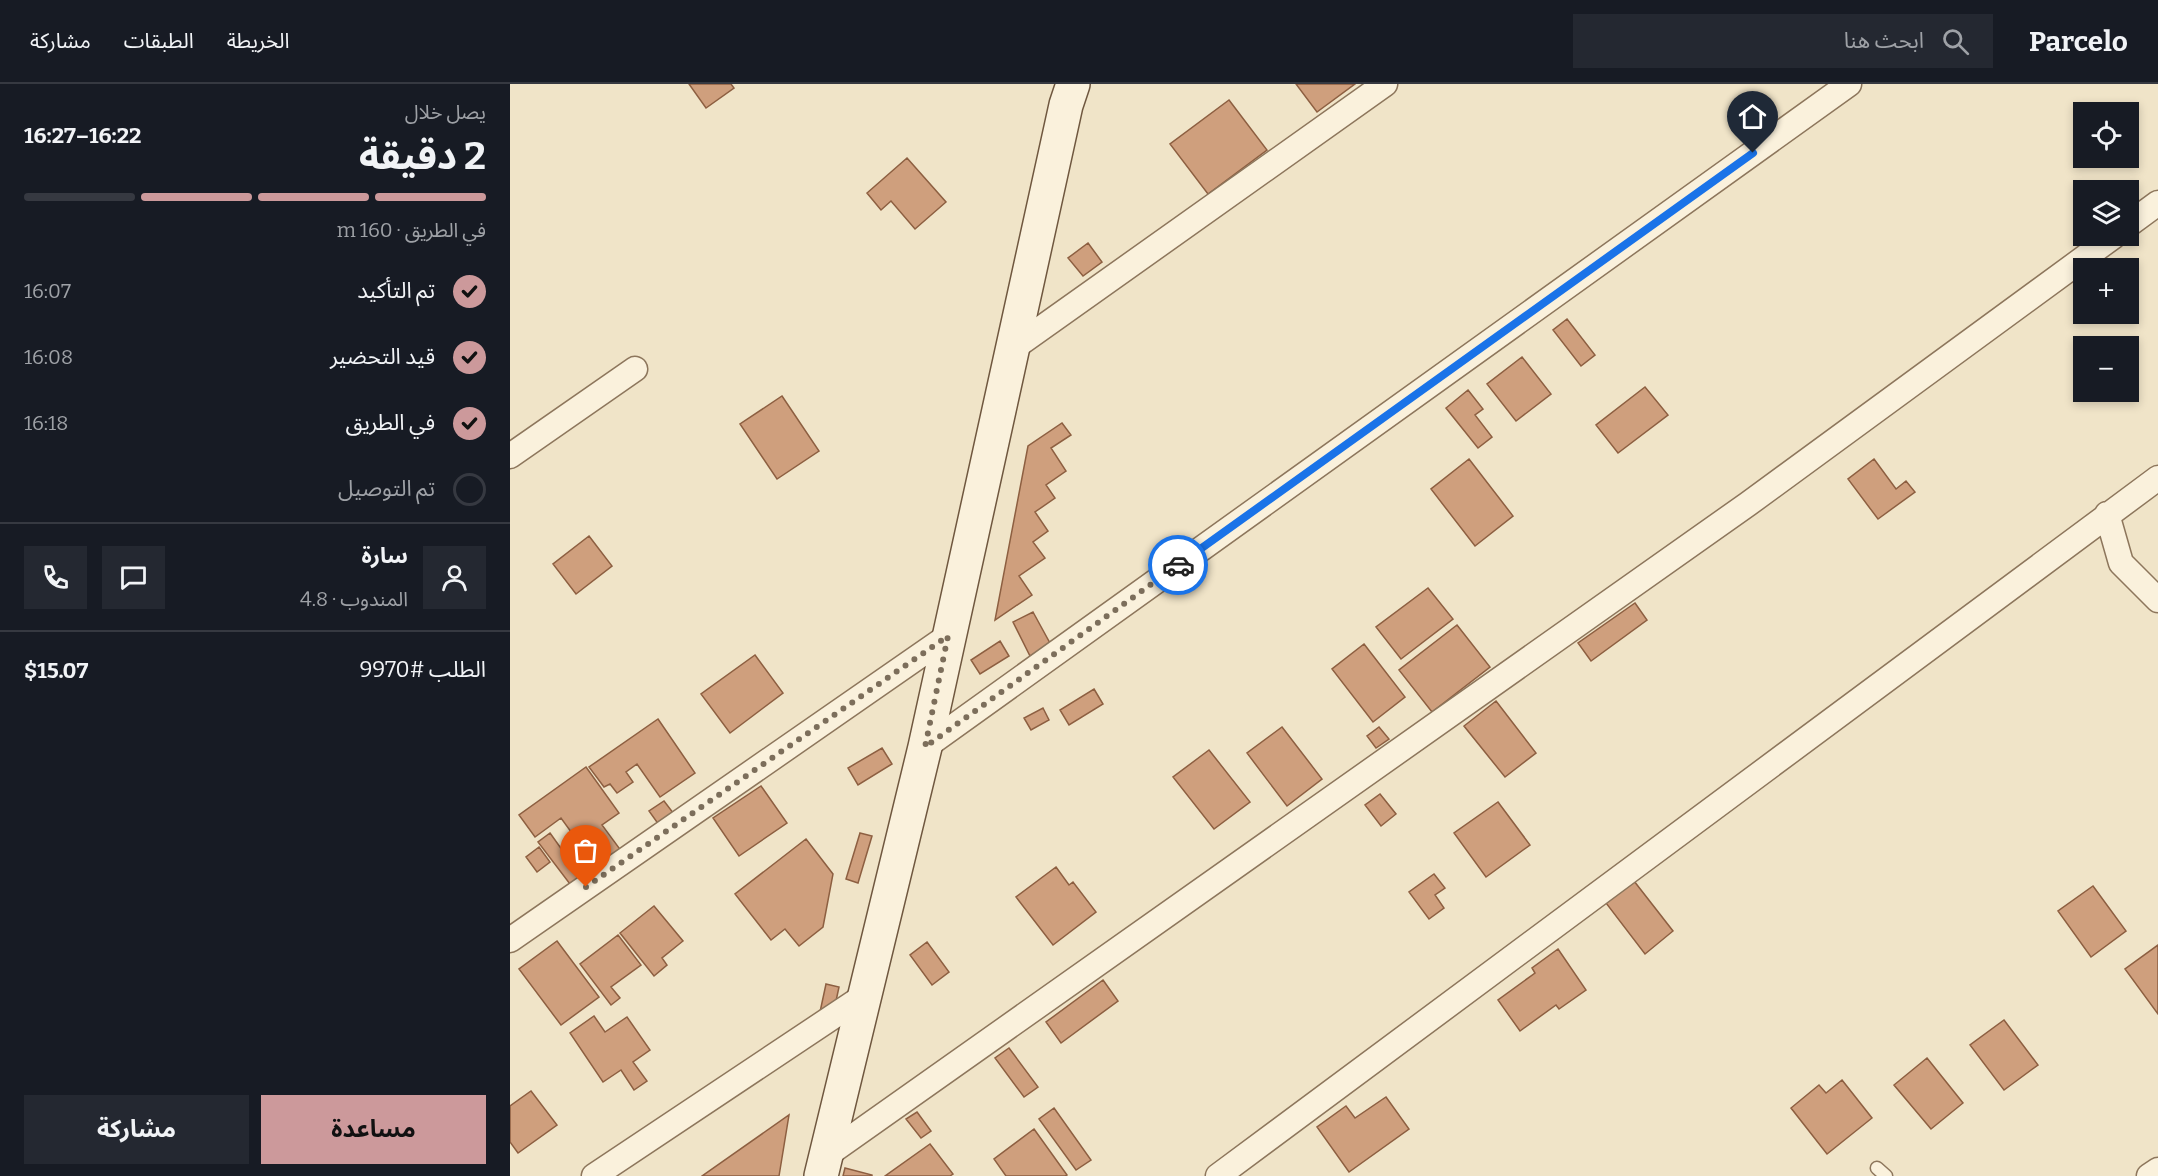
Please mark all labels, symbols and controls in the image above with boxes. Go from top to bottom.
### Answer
search box [1573,14,1993,68]
icon: search [1939,25,1972,58]
text: Parcelo [2029,25,2128,58]
text: ابحث هنا [1844,27,1924,54]
text: مشاركة [30,28,91,54]
text: الطبقات [124,28,194,54]
text: الخريطة [227,28,290,54]
pin [1727,91,1778,153]
text: يصل خلال [405,100,486,124]
icon: home [1736,100,1769,133]
map controls [2073,102,2139,402]
button: locate [2073,102,2139,168]
text: 16:22–16:27 [24,122,142,149]
text: 2 دقيقة [359,133,486,179]
button: layers [2073,180,2139,246]
text: في الطريق · 160 m [337,218,486,242]
button: + [2073,258,2139,324]
icon: check [453,275,486,308]
text: تم التأكيد [357,277,435,304]
text: 16:07 [24,279,71,303]
button: − [2073,336,2139,402]
icon: check [453,341,486,374]
text: قيد التحضير [330,343,435,370]
text: 16:08 [24,345,73,369]
icon: check [453,407,486,440]
text: في الطريق [346,409,435,436]
text: 16:18 [24,411,68,435]
text: تم التوصيل [338,475,435,502]
courier [1148,535,1208,595]
text: سارة [362,542,408,569]
button: phone [24,546,87,609]
button: chat [102,546,165,609]
button: person [423,546,486,609]
icon: car [1162,549,1195,582]
text: المندوب · 4.8 [300,587,408,611]
text: الطلب #9970 [359,656,486,683]
text: $15.07 [24,657,88,684]
pin [560,825,611,887]
icon: bag [569,834,602,867]
button: مشاركة [24,1095,249,1164]
button: مساعدة [261,1095,486,1164]

